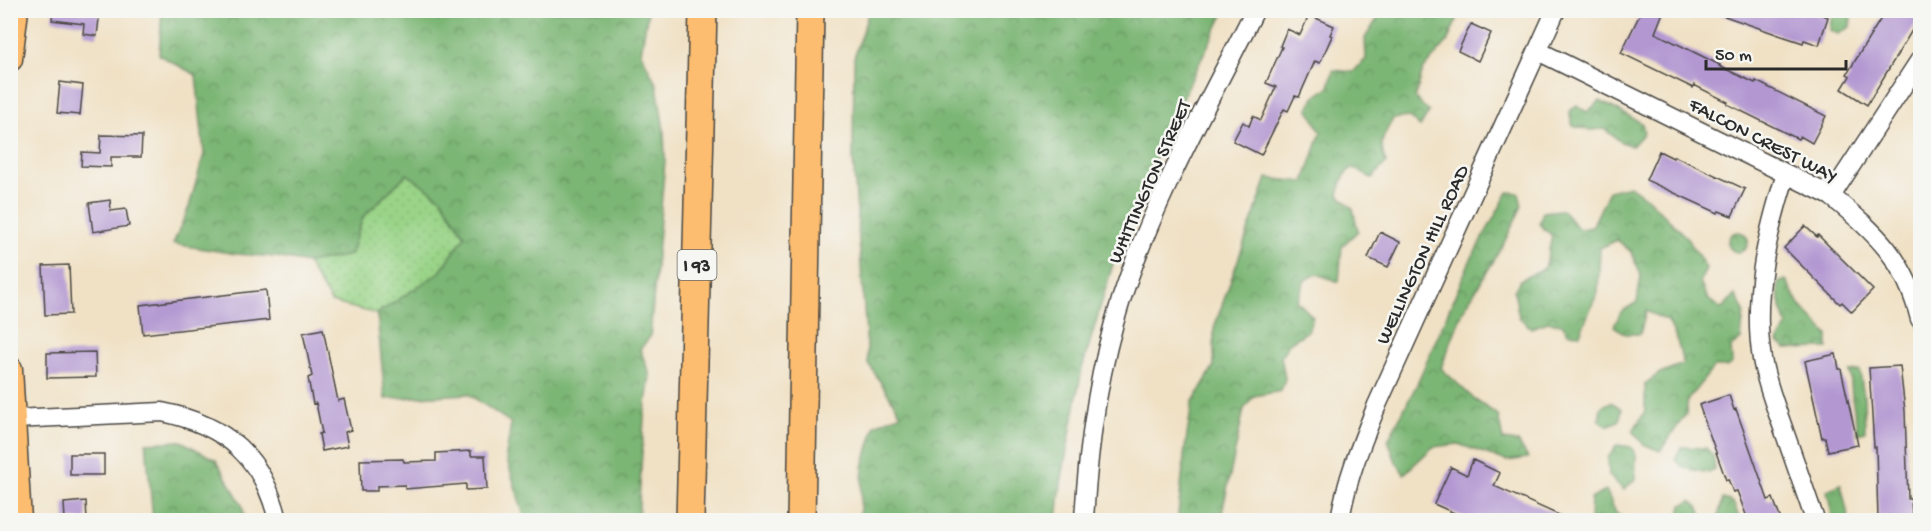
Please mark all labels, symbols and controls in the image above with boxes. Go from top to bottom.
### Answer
scale bar [1706,33,1846,71]
text: 50 m [1715,46,1752,67]
street label: FALCON CREST WAY [1683,94,1841,190]
street label: WHITTINGTON STREET [1105,96,1198,268]
street label: WELLINGTON HILL ROAD [1373,161,1476,349]
road number: I 93 [678,250,716,280]

